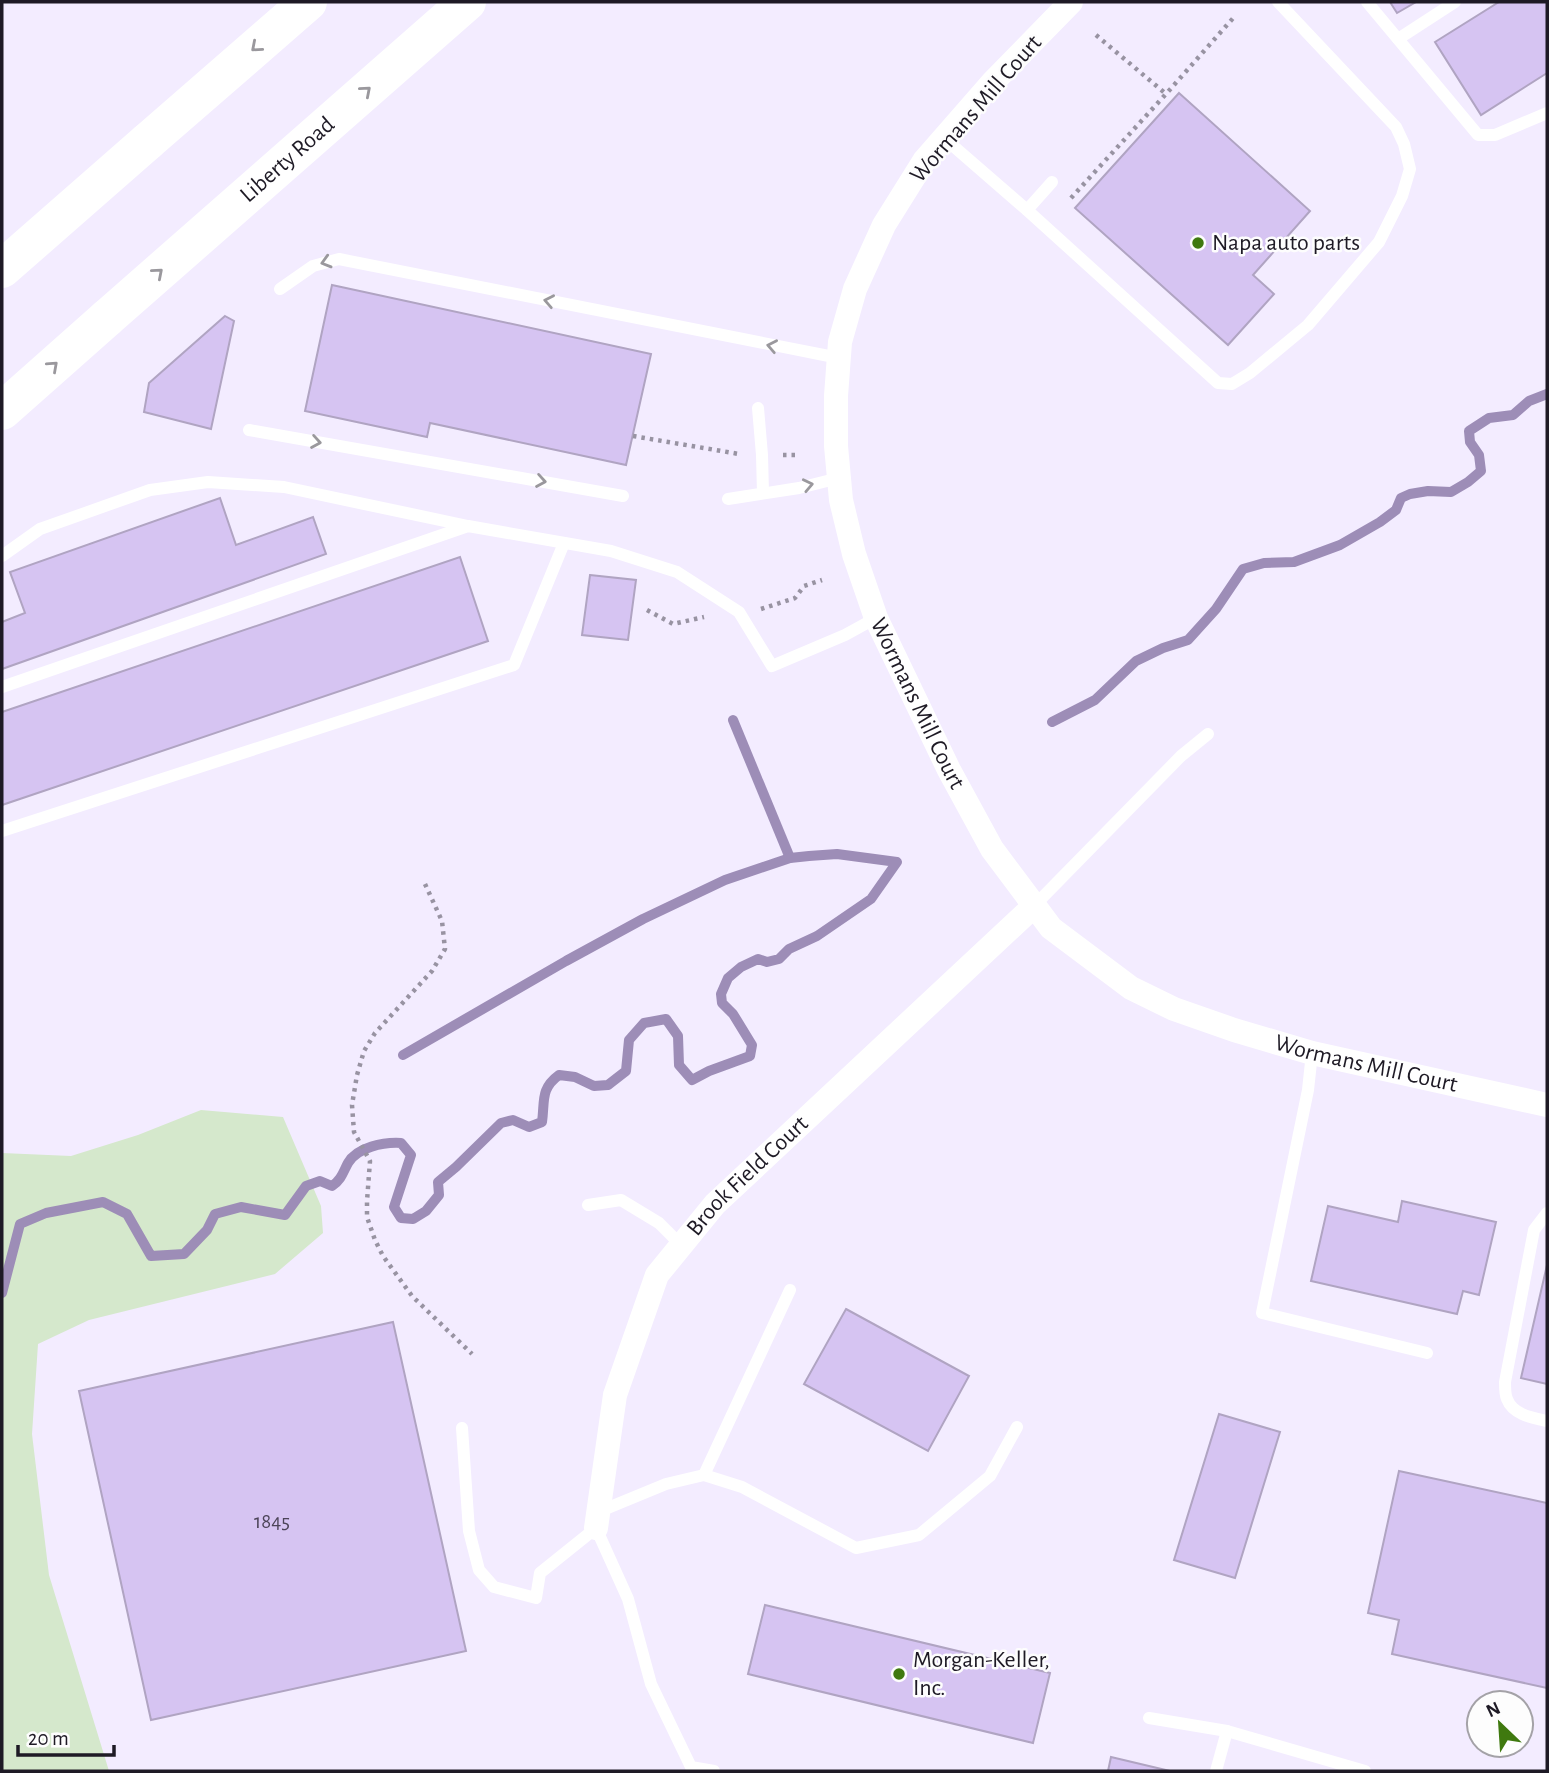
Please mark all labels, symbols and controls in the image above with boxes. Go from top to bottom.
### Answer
street label: Wormans Mill Court [906,30,1047,187]
one-way arrow [252,39,265,51]
one-way arrow [357,87,370,99]
street label: Liberty Road [236,112,339,207]
place label: Napa auto parts [1212,231,1360,255]
marker: Napa auto parts [1190,235,1206,251]
one-way arrow [320,254,332,268]
one-way arrow [150,269,163,281]
one-way arrow [543,294,555,309]
one-way arrow [766,339,778,354]
one-way arrow [45,361,58,374]
one-way arrow [311,434,322,449]
one-way arrow [535,473,547,488]
one-way arrow [802,479,814,494]
street label: Wormans Mill Court [866,614,969,793]
street label: Wormans Mill Court [1272,1031,1460,1097]
street label: Brook Field Court [682,1111,813,1240]
house number: 1845 [254,1511,290,1532]
place label: Morgan-Keller, Inc. [913,1648,1050,1700]
marker: Morgan-Keller, Inc. [891,1666,907,1682]
north arrow [1465,1689,1535,1759]
text: N [1483,1699,1503,1721]
scale bar [18,1714,114,1758]
text: 20 m [28,1728,69,1749]

